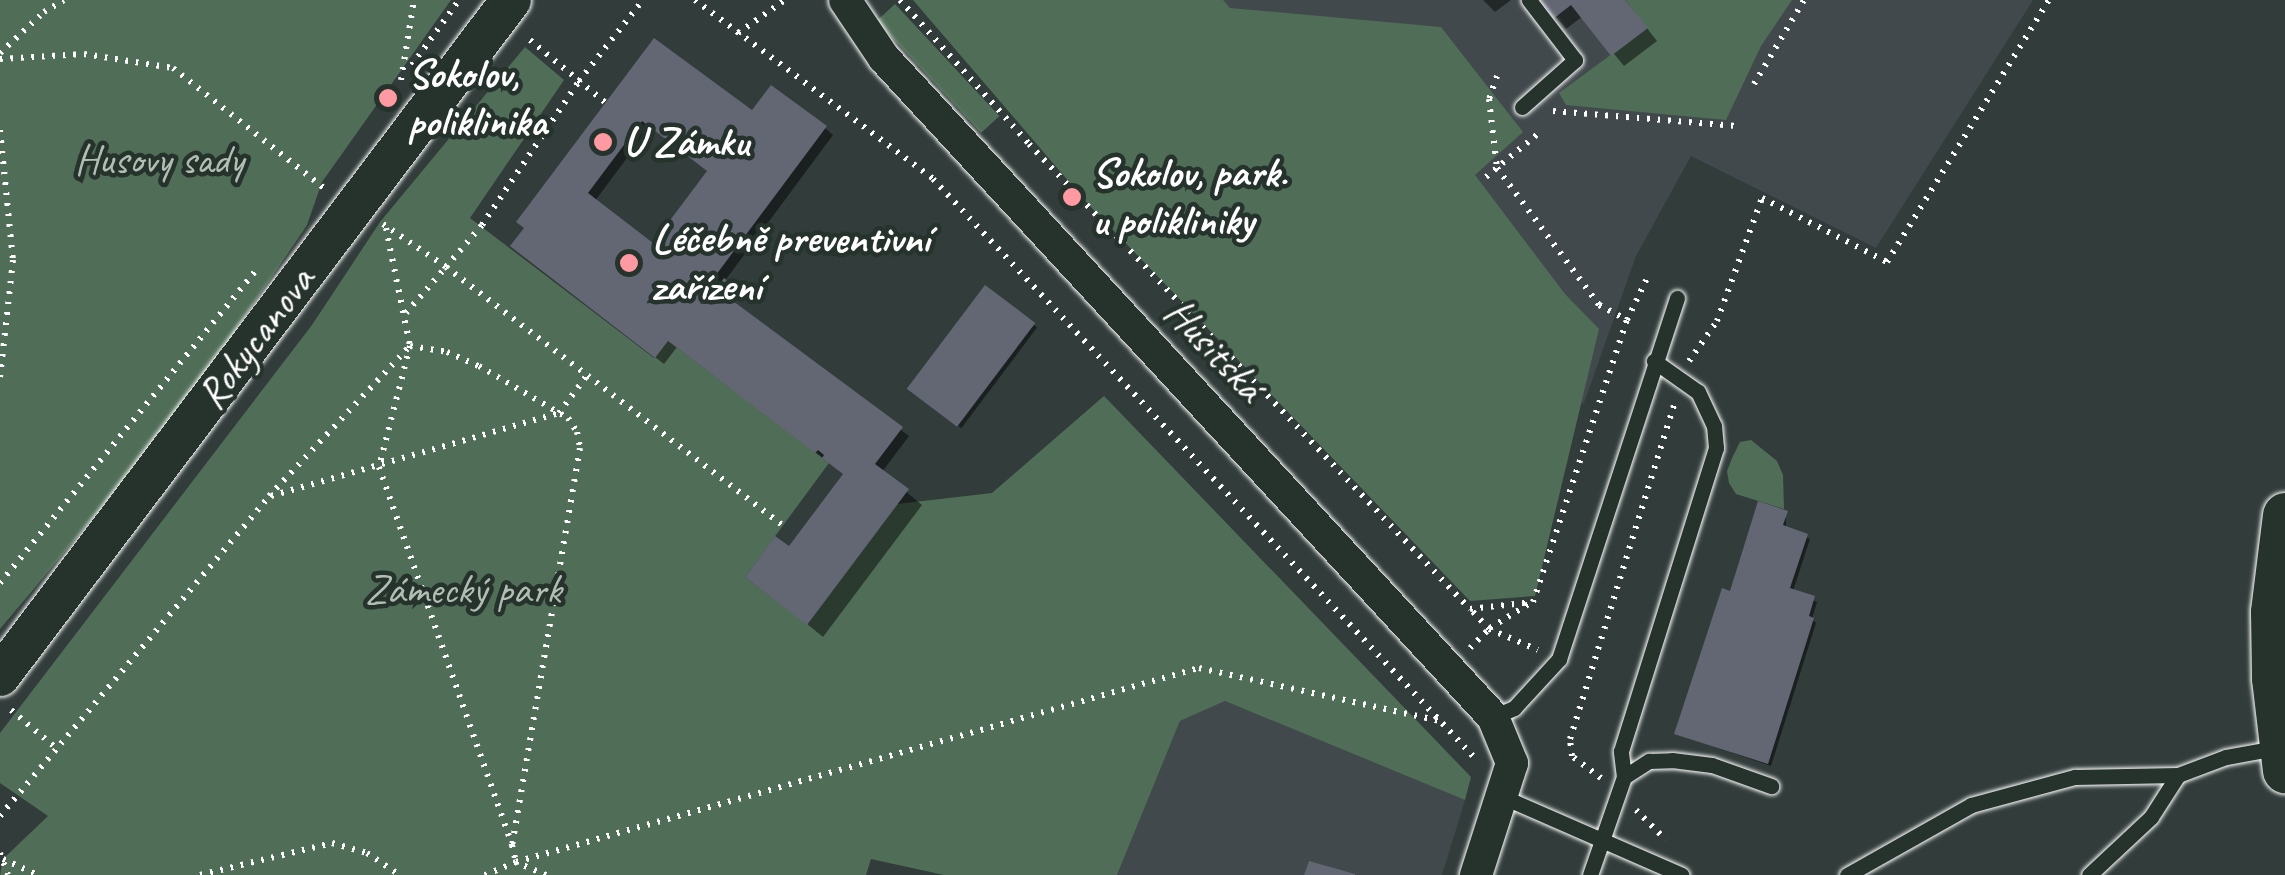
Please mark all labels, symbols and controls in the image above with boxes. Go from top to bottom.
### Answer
place label: Sokolov, poliklinika [408,49,547,148]
marker: Sokolov, poliklinika [377,87,399,109]
place label: U Zámku [623,117,749,167]
marker: U Zámku [592,131,614,153]
park label: Husovy sady [74,135,244,185]
place label: Sokolov, park. u polikliniky [1092,148,1287,246]
marker: Sokolov, park. u polikliniky [1061,186,1083,208]
place label: Léčebně preventivní zařízení [652,214,930,312]
marker: Léčebně preventivní zařízení [616,250,642,276]
street label: Rokycanova [186,257,326,419]
street label: Husitská [1154,288,1274,412]
park label: Zámecký park [365,565,561,615]

